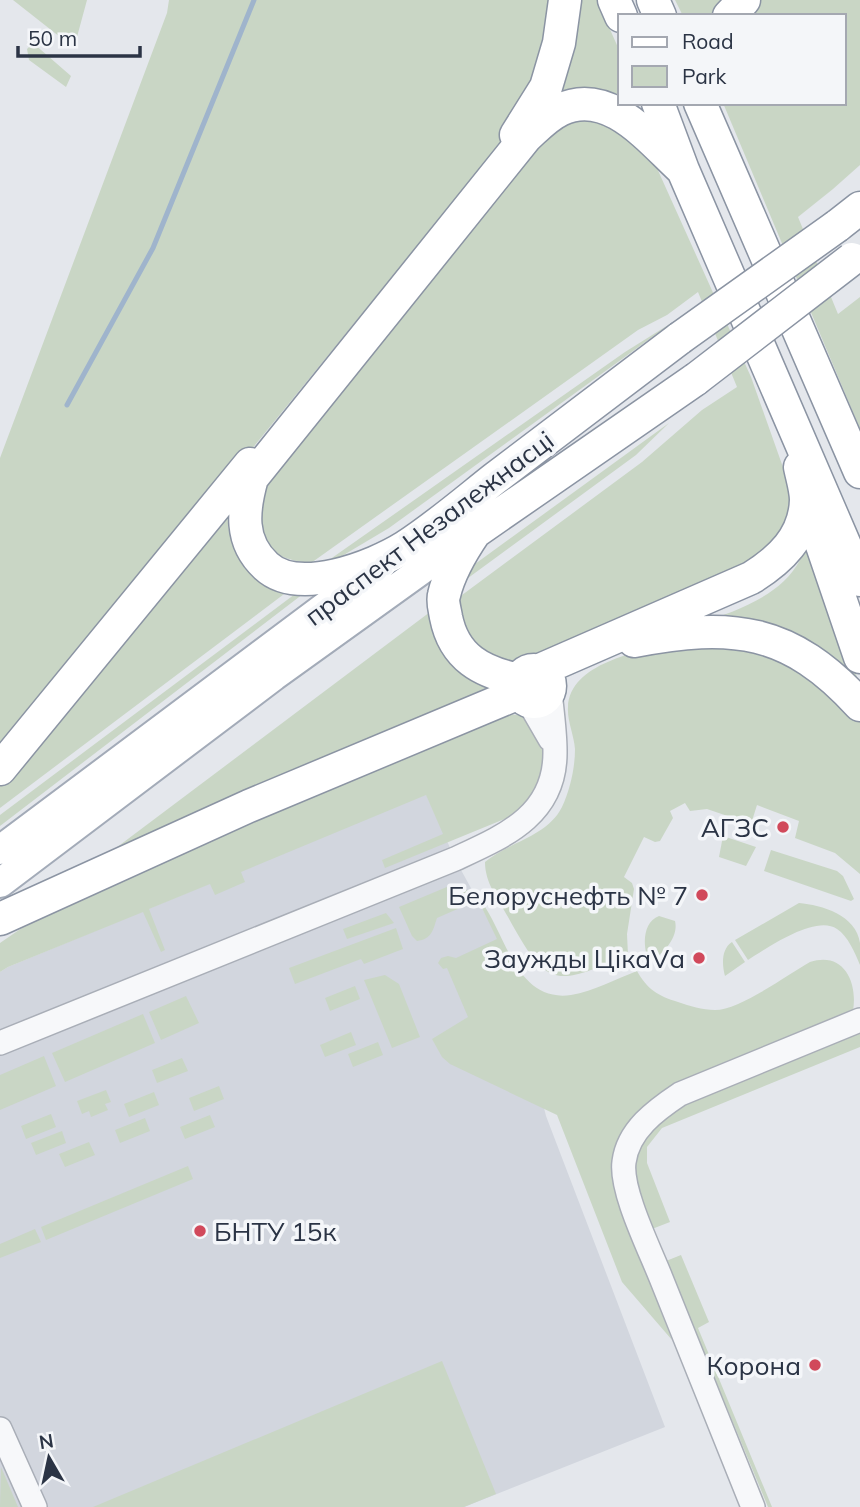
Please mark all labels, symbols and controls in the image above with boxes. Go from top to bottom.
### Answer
scale bar [18,14,140,58]
legend [618,14,846,105]
text: 50 m [28,25,77,51]
text: Road [682,28,733,54]
text: Park [682,63,726,89]
street label: праспект Незалежнасці [298,423,560,633]
place label: АГЗС [701,811,769,844]
marker: АГЗС [775,819,791,835]
place label: Белоруснефть № 7 [448,879,688,912]
marker: Белоруснефть № 7 [694,887,710,903]
place label: Заужды ЦікаVа [484,942,685,975]
marker: Заужды ЦікаVа [691,950,707,966]
place label: БНТУ 15к [214,1215,336,1248]
marker: БНТУ 15к [192,1223,208,1239]
place label: Корона [707,1349,801,1382]
marker: Корона [807,1357,823,1373]
north arrow [14,1423,84,1493]
text: N [37,1428,55,1454]

